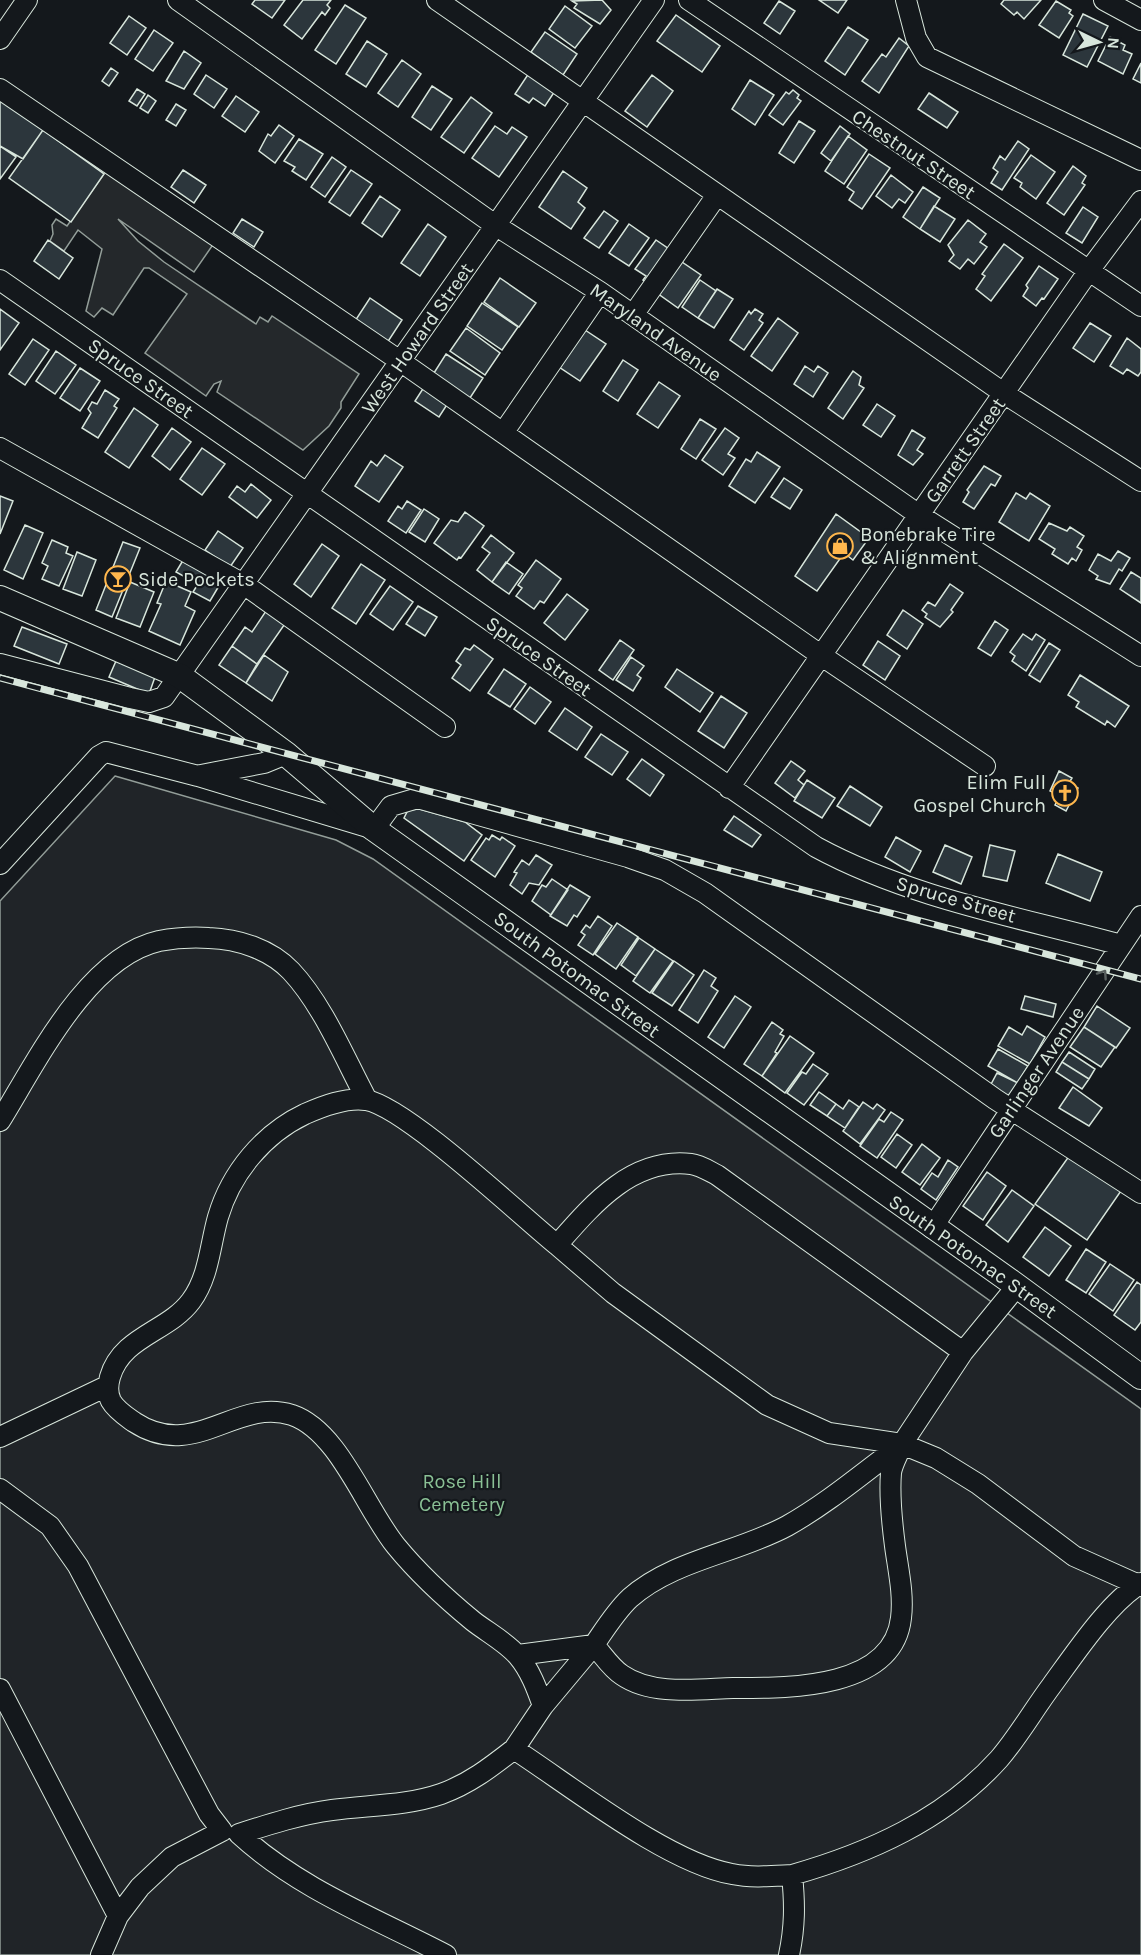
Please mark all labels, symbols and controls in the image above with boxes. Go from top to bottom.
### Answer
north arrow [1069,12,1129,72]
text: N [1103,37,1123,50]
street label: Chestnut Street [848,105,980,204]
street label: West Howard Street [357,258,478,418]
street label: Maryland Avenue [585,278,726,386]
street label: Spruce Street [84,334,198,423]
street label: Garrett Street [921,393,1010,507]
place label: Bonebrake Tire & Alignment [860,523,996,569]
shop icon: Bonebrake Tire & Alignment [825,531,855,561]
bar icon: Side Pockets [103,564,133,594]
place label: Side Pockets [138,568,255,591]
street label: Spruce Street [482,612,596,701]
place label: Elim Full Gospel Church [913,771,1046,817]
church icon: Elim Full Gospel Church [1050,778,1080,808]
street label: Spruce Street [893,871,1019,928]
street label: South Potomac Street [489,906,665,1043]
one-way arrow [1096,970,1107,981]
street label: Garlinger Avenue [984,1002,1089,1143]
street label: South Potomac Street [884,1190,1061,1323]
park label: Rose Hill Cemetery [419,1470,505,1516]

